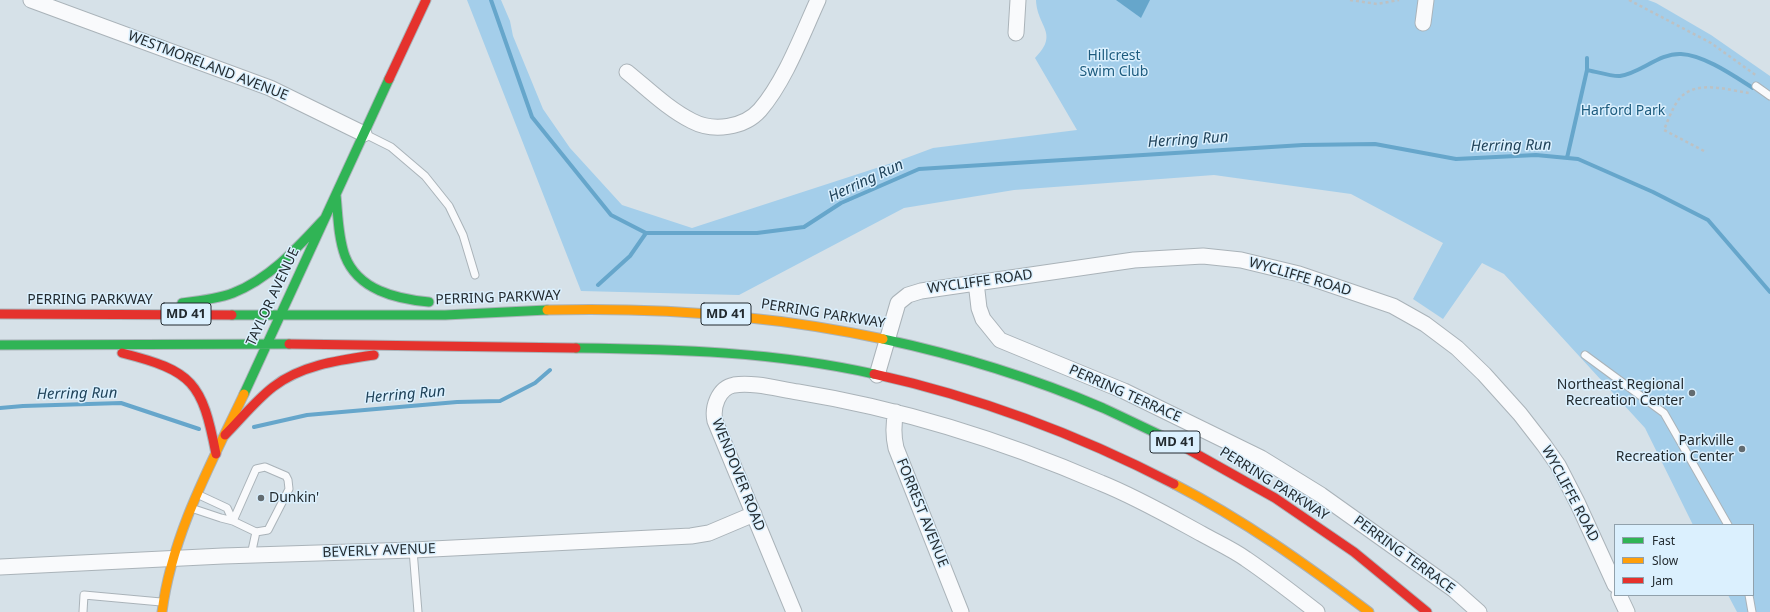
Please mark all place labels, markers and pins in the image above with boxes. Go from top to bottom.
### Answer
place label: Northeast Regional Recreation Center [1557,377,1684,410]
marker: Northeast Regional Recreation Center [1687,388,1697,398]
place label: Parkville Recreation Center [1616,433,1734,466]
marker: Parkville Recreation Center [1737,444,1747,454]
place label: Dunkin' [269,490,319,506]
marker: Dunkin' [256,493,266,503]

